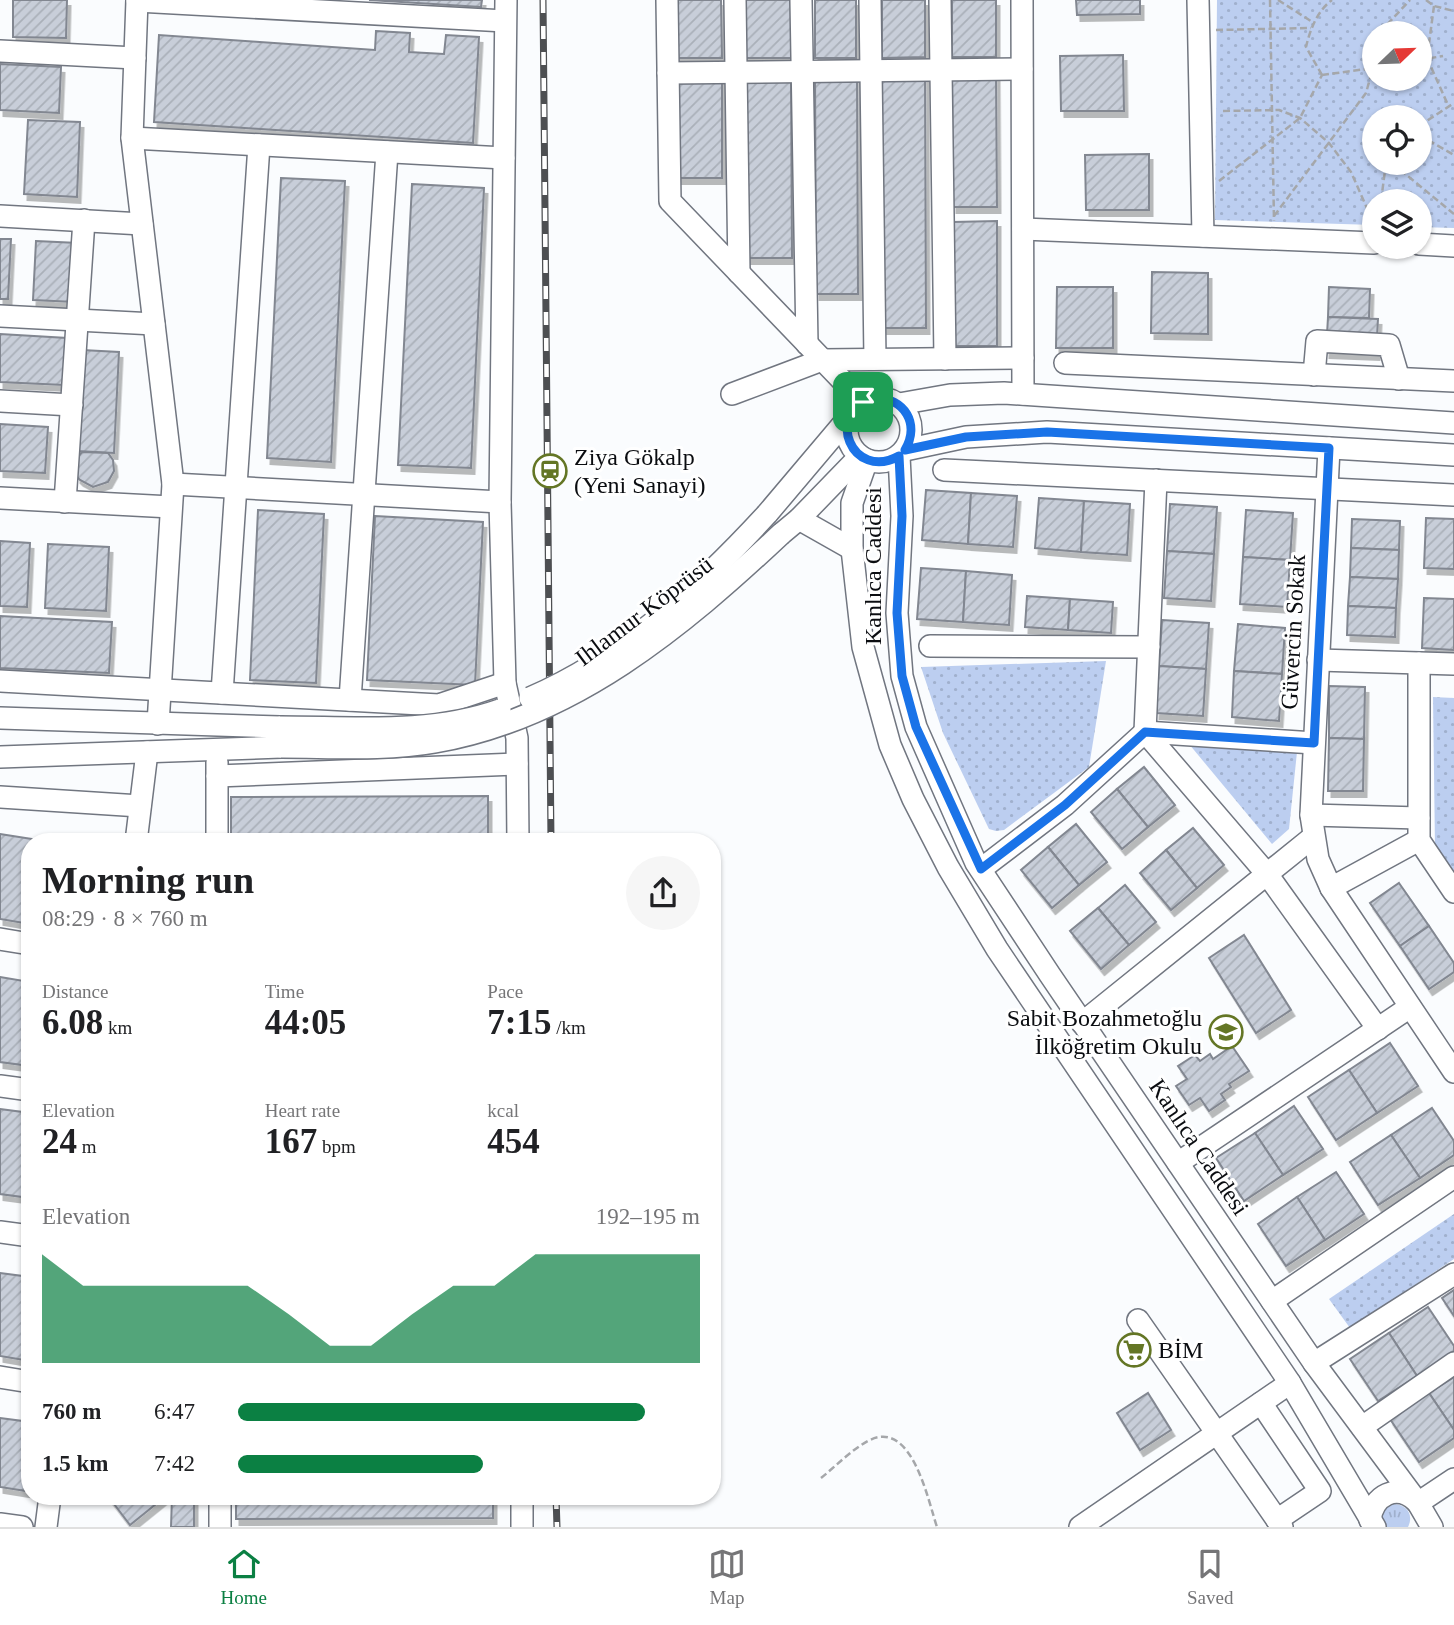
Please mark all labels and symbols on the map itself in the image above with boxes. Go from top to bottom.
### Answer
north arrow [1362,21,1432,91]
pin [833,372,893,432]
place label: Ziya Gökalp (Yeni Sanayi) [574,444,706,498]
station icon: Ziya Gökalp (Yeni Sanayi) [531,452,569,490]
street label: Kanlıca Caddesi [860,487,886,645]
street label: Ihlamur Köprüsü [570,551,718,671]
street label: Güvercin Sokak [1276,554,1310,710]
place label: Sabit Bozahmetoğlu İlköğretim Okulu [1007,1005,1202,1059]
school or university icon: Sabit Bozahmetoğlu İlköğretim Okulu [1207,1013,1245,1051]
street label: Kanlıca Caddesi [1144,1074,1254,1220]
supermarket icon: BİM [1115,1331,1153,1369]
place label: BİM [1158,1337,1203,1363]

